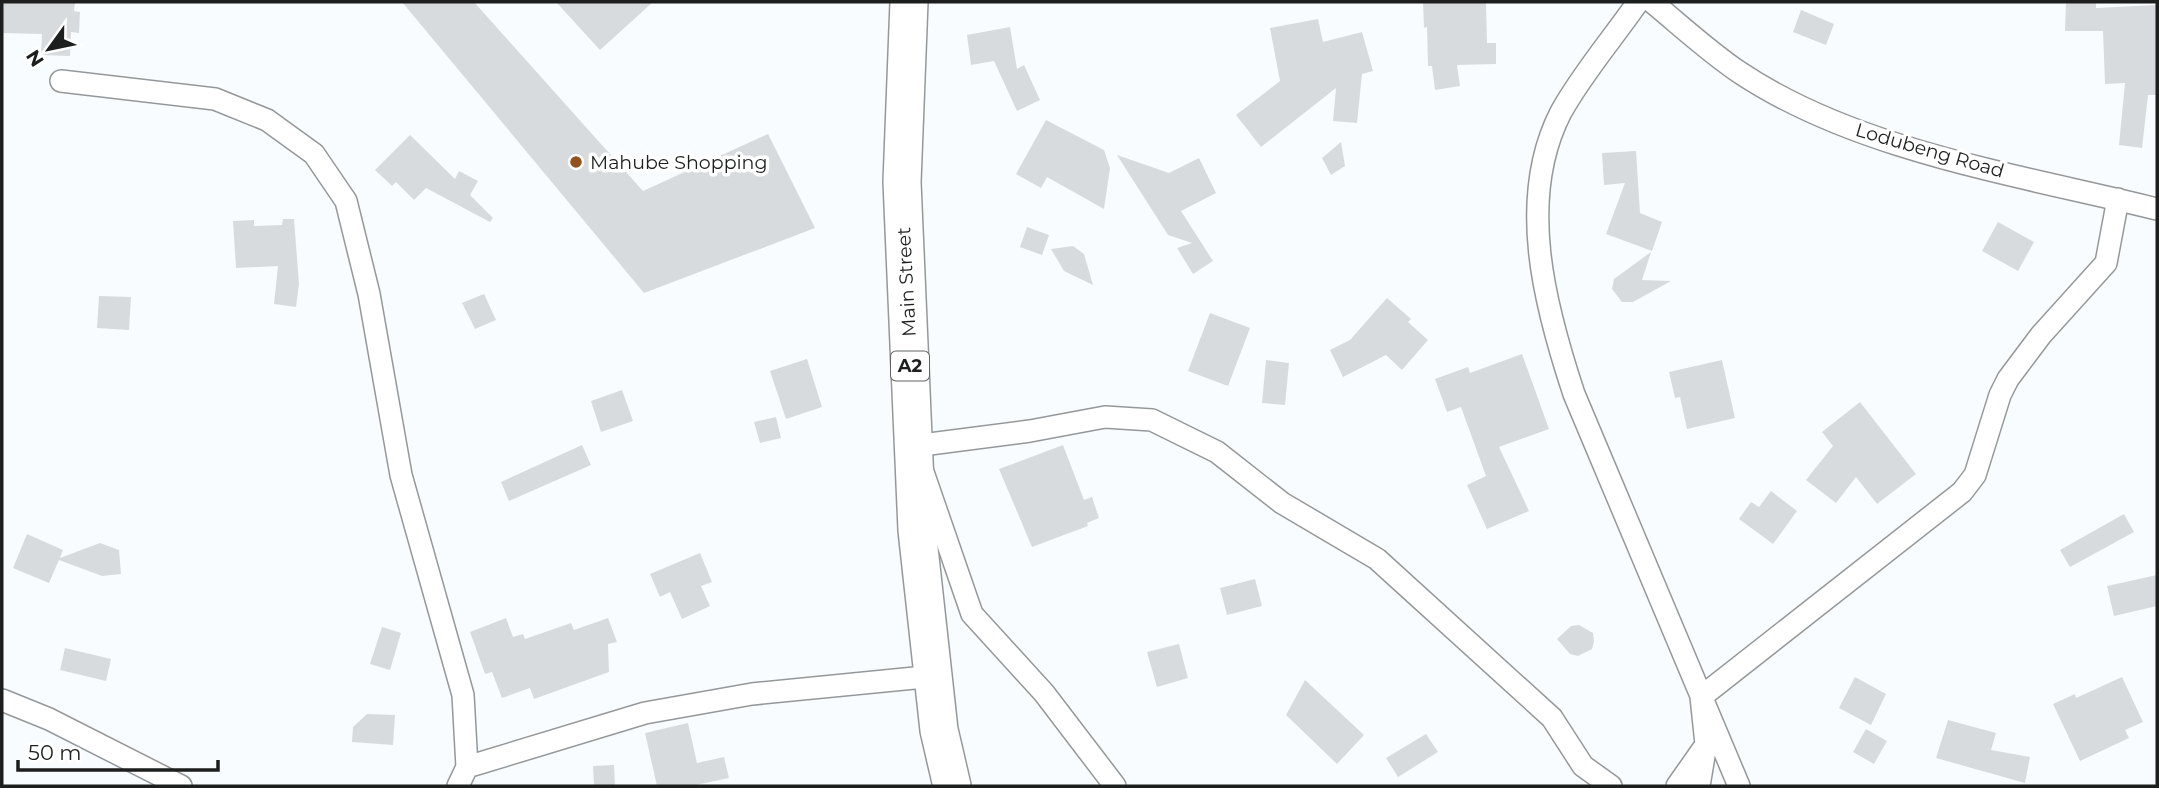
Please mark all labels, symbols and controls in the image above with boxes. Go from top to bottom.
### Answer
north arrow [14,14,84,84]
text: N [21,45,49,71]
street label: Lodubeng Road [1853,118,2007,183]
place label: Mahube Shopping [590,151,767,174]
marker: Mahube Shopping [568,154,584,170]
street label: Main Street [892,226,921,337]
road number: A2 [891,352,929,380]
scale bar [18,728,217,772]
text: 50 m [28,740,82,765]

